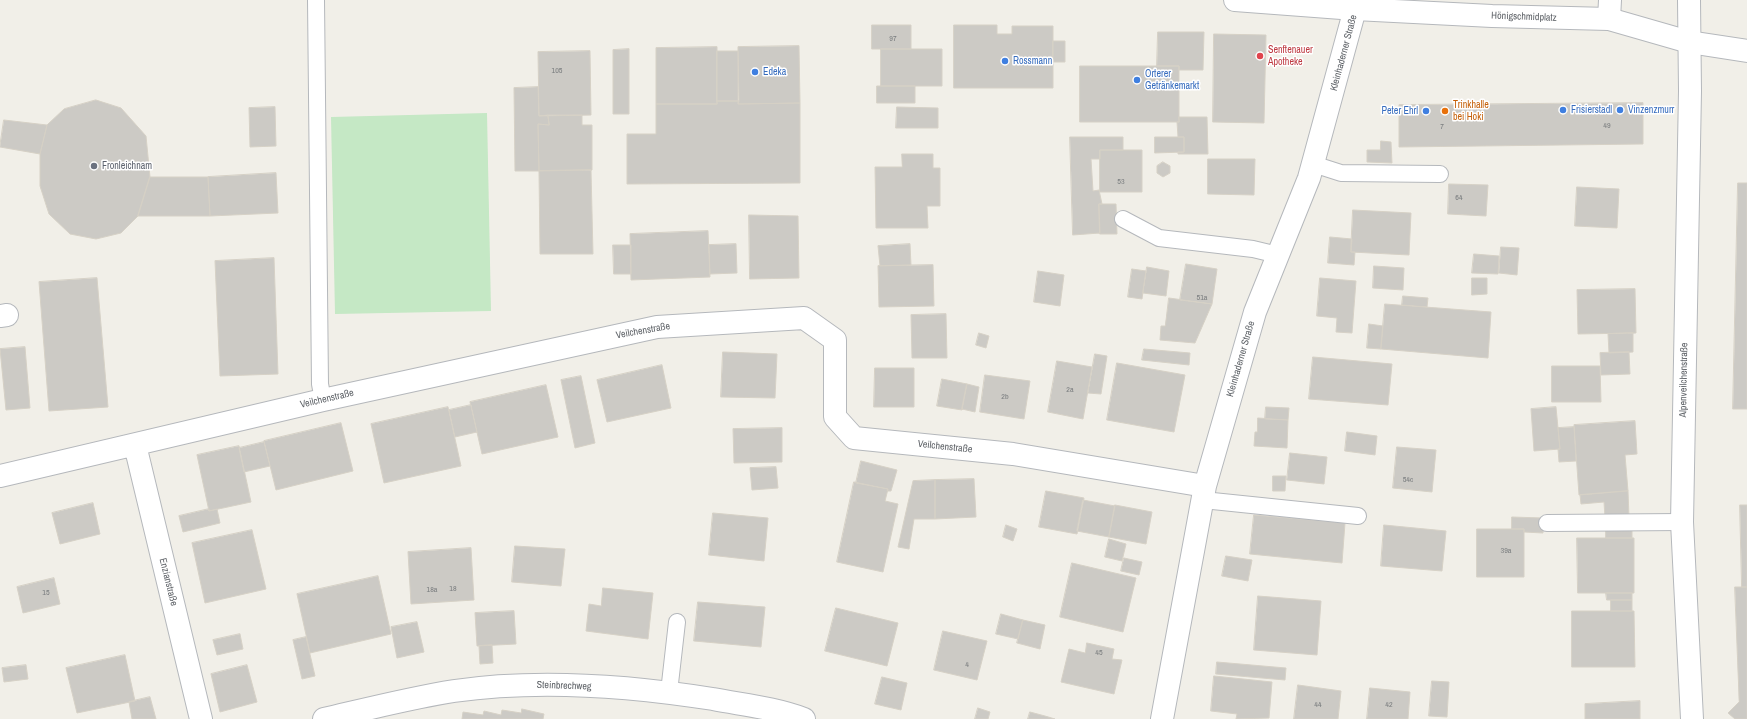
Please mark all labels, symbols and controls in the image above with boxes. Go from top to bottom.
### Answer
street label: Hönigschmidplatz [1491,10,1557,24]
street label: Kleinhaderner Straße [1328,14,1360,92]
house number: 97 [889,34,897,44]
place label: Senftenauer Apotheke [1268,44,1313,68]
marker: Senftenauer Apotheke [1255,51,1265,61]
place label: Rossmann [1013,55,1052,67]
marker: Rossmann [1000,56,1010,66]
house number: 105 [552,66,562,76]
place label: Edeka [763,66,786,78]
marker: Edeka [750,67,760,77]
place label: Orterer Getränkemarkt [1145,68,1199,92]
marker: Orterer Getränkemarkt [1132,75,1142,85]
place label: Trinkhalle bei Hoki [1453,99,1489,122]
place label: Frisierstadl [1571,104,1612,116]
place label: Vinzenzmurr [1628,104,1674,116]
place label: Peter Ehrl [1382,105,1418,117]
marker: Frisierstadl [1558,105,1568,115]
marker: Vinzenzmurr [1615,105,1625,115]
marker: Peter Ehrl [1421,106,1431,116]
marker: Trinkhalle bei Hoki [1440,106,1450,116]
house number: 49 [1603,121,1611,131]
house number: 7 [1440,122,1444,132]
place label: Fronleichnam [102,160,152,172]
marker: Fronleichnam [89,161,99,171]
house number: 53 [1117,177,1125,187]
house number: 64 [1455,193,1463,203]
house number: 51a [1197,293,1207,303]
street label: Veilchenstraße [615,320,671,342]
street label: Kleinhaderner Straße [1224,320,1258,398]
street label: Alpenveilchenstraße [1677,343,1691,417]
house number: 2a [1066,385,1074,395]
street label: Veilchenstraße [299,387,355,411]
house number: 2b [1001,392,1009,402]
street label: Veilchenstraße [917,438,973,456]
house number: 54c [1403,475,1413,485]
house number: 39a [1501,546,1511,556]
street label: Enzianstraße [156,557,180,607]
house number: 18 [449,584,457,594]
house number: 18a [427,585,437,595]
house number: 15 [42,588,50,598]
house number: 45 [1095,648,1103,658]
house number: 4 [965,660,969,670]
street label: Steinbrechweg [536,679,592,693]
house number: 44 [1314,700,1322,710]
house number: 42 [1385,700,1393,710]

